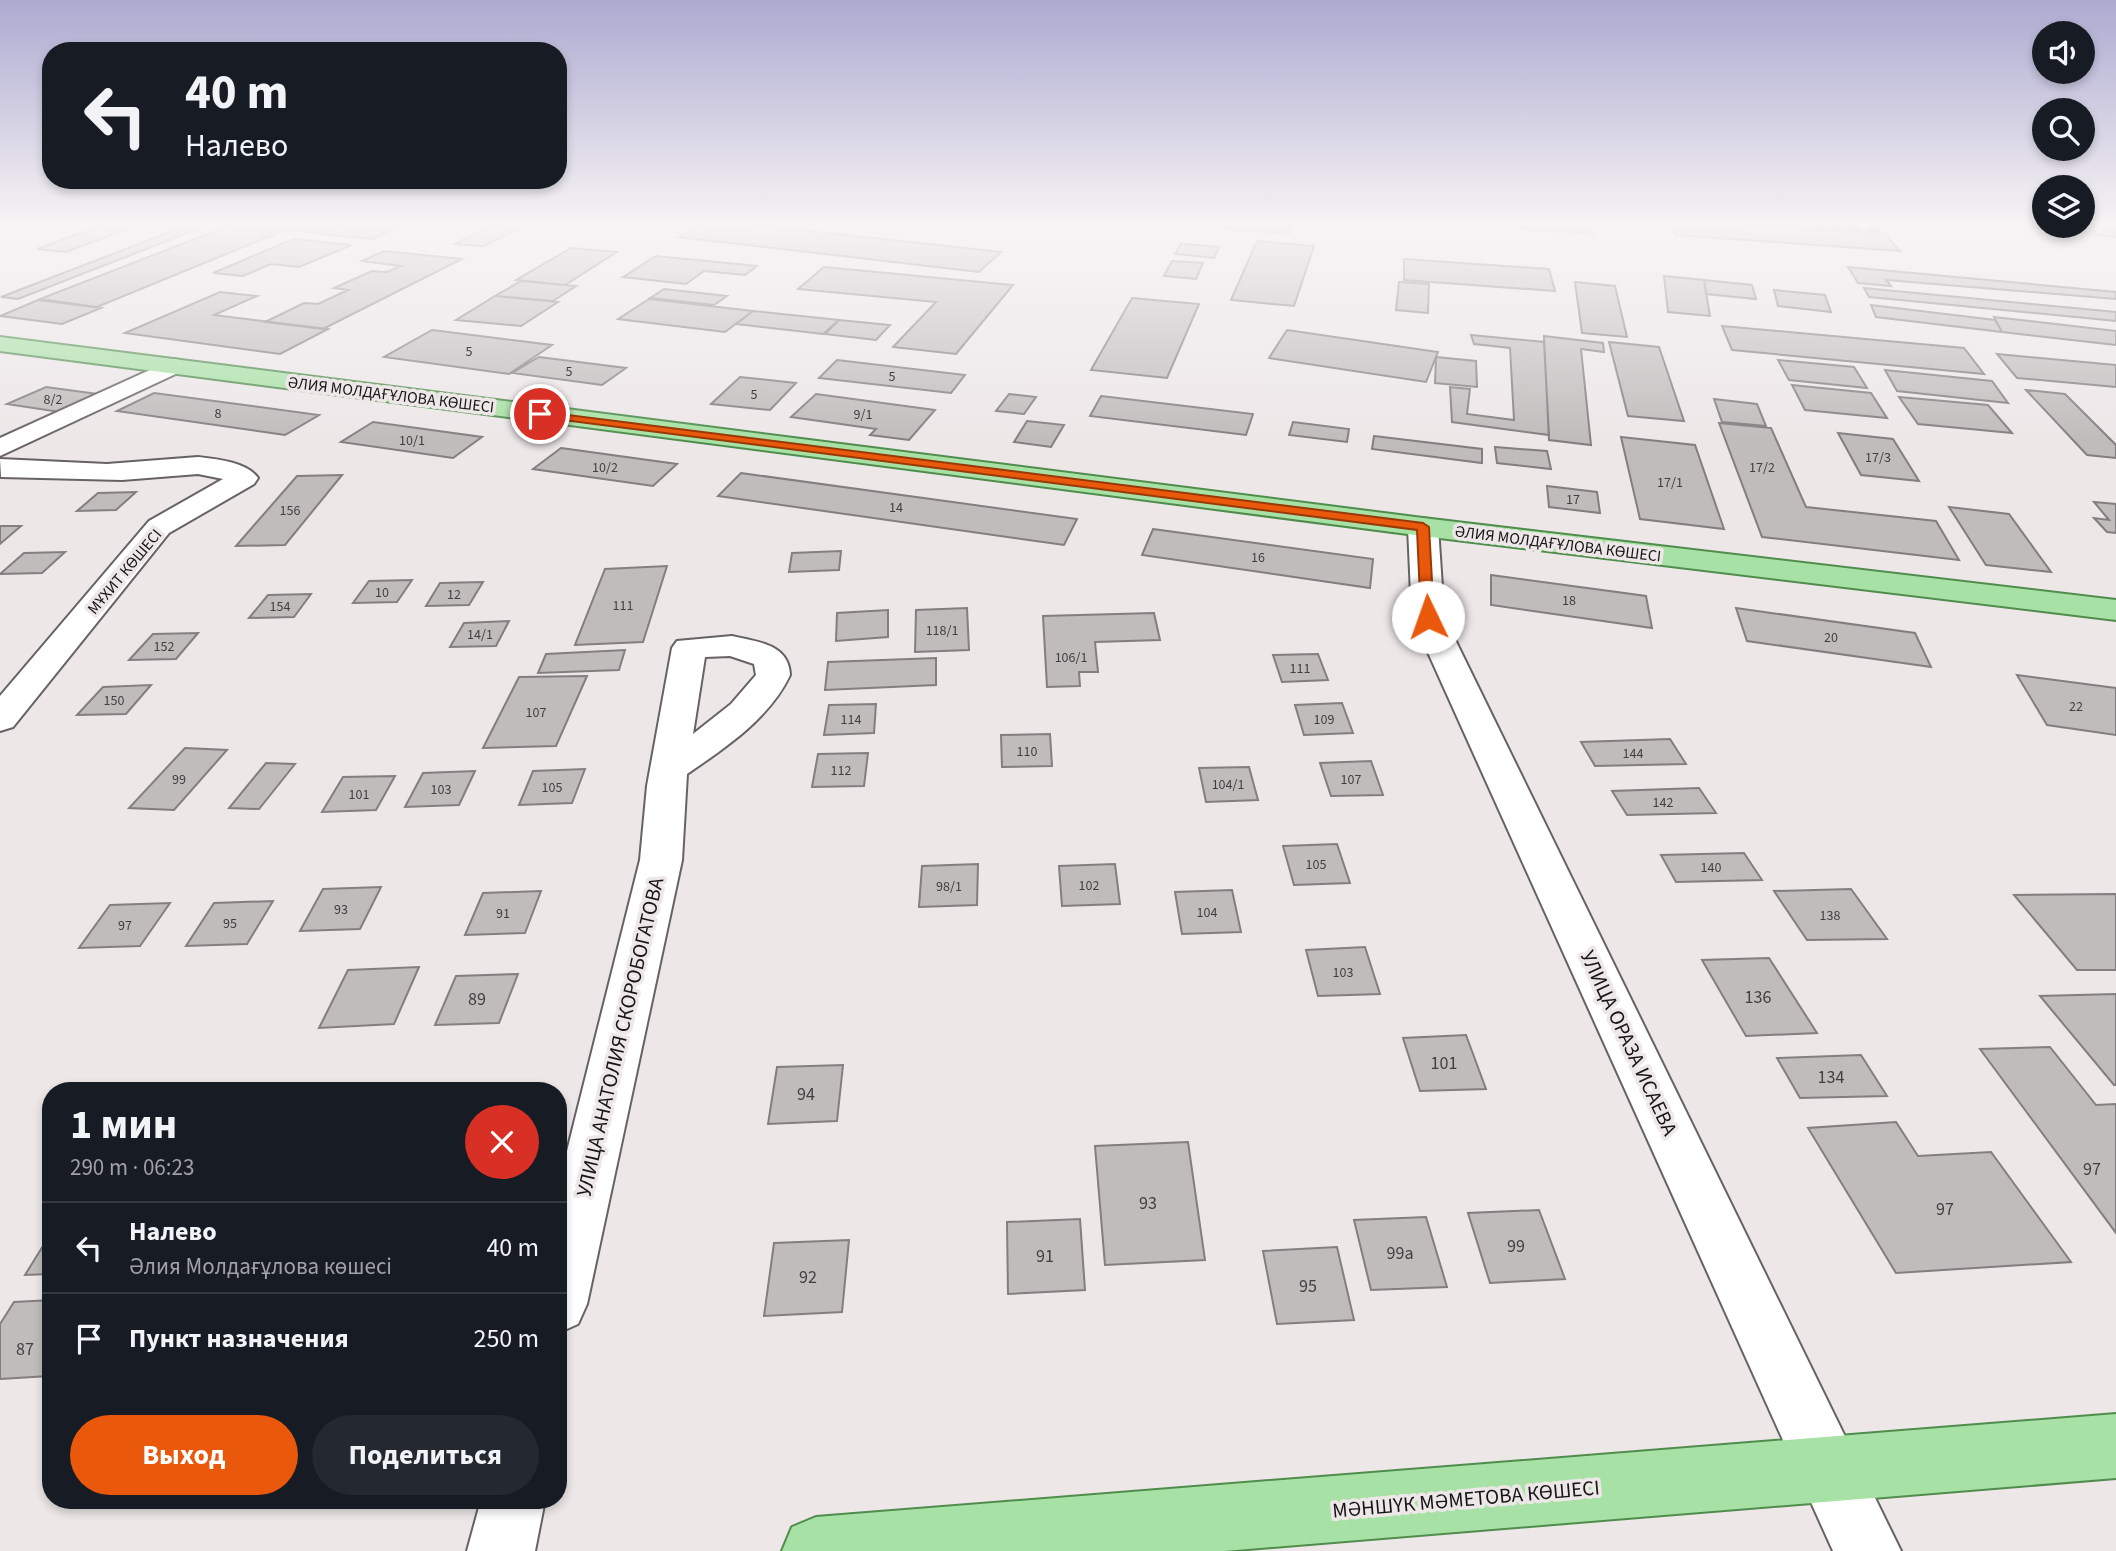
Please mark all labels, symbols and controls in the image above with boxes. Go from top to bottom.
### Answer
map controls [2032,21,2095,238]
button: sound [2032,21,2095,84]
text: 40 m [185,58,289,128]
icon: left [70,70,161,161]
button: search [2032,98,2095,161]
text: Налево [185,123,288,169]
button: layers [2032,175,2095,238]
house number: 5 [466,342,473,362]
house number: 5 [566,362,573,382]
house number: 5 [889,367,896,387]
street label: ӘЛИЯ МОЛДАҒҰЛОВА КӨШЕСІ [286,371,495,419]
pin [510,384,570,444]
house number: 5 [751,385,758,405]
house number: 8/2 [44,390,62,410]
icon: arrive [521,395,559,433]
house number: 8 [215,404,222,424]
house number: 9/1 [854,405,872,425]
house number: 10/1 [399,431,425,451]
house number: 17/3 [1865,448,1891,468]
house number: 10/2 [592,458,618,478]
house number: 17/2 [1749,458,1775,478]
house number: 17/1 [1657,473,1683,493]
house number: 17 [1566,490,1580,510]
house number: 14 [889,498,903,518]
house number: 156 [280,501,300,521]
street label: ӘЛИЯ МОЛДАҒҰЛОВА КӨШЕСІ [1453,520,1662,568]
street label: МҰХИТ КӨШЕСІ [82,524,167,619]
house number: 16 [1251,548,1265,568]
position arrow [1391,580,1465,654]
house number: 10 [375,583,389,603]
house number: 12 [447,585,461,605]
house number: 18 [1562,591,1576,611]
house number: 111 [613,596,633,616]
house number: 154 [270,597,290,617]
house number: 118/1 [926,621,958,641]
house number: 14/1 [467,625,493,645]
house number: 20 [1824,628,1838,648]
house number: 152 [154,637,174,657]
house number: 106/1 [1055,648,1087,668]
house number: 111 [1290,659,1310,679]
house number: 150 [104,691,124,711]
house number: 22 [2069,697,2083,717]
house number: 107 [526,703,546,723]
house number: 114 [841,710,861,730]
house number: 109 [1314,710,1334,730]
house number: 110 [1017,742,1037,762]
house number: 144 [1623,744,1643,764]
house number: 112 [831,761,851,781]
house number: 99 [172,770,186,790]
house number: 107 [1341,770,1361,790]
house number: 104/1 [1212,775,1244,795]
house number: 105 [542,778,562,798]
house number: 103 [431,780,451,800]
house number: 101 [349,785,369,805]
house number: 142 [1653,793,1673,813]
house number: 105 [1306,855,1326,875]
house number: 140 [1701,858,1721,878]
street label: УЛИЦА АНАТОЛИЯ СКОРОБОГАТОВА [569,874,671,1200]
house number: 102 [1079,876,1099,896]
house number: 98/1 [936,877,962,897]
house number: 93 [334,900,348,920]
house number: 104 [1197,903,1217,923]
house number: 91 [496,904,510,924]
house number: 138 [1820,906,1840,926]
house number: 95 [223,914,237,934]
house number: 97 [118,916,132,936]
street label: УЛИЦА ОРАЗА ИСАЕВА [1573,946,1685,1141]
house number: 103 [1333,963,1353,983]
house number: 136 [1745,985,1771,1010]
house number: 89 [468,987,486,1012]
house number: 101 [1431,1051,1457,1076]
house number: 134 [1818,1065,1844,1090]
house number: 94 [797,1082,815,1107]
text: 1 мин [70,1095,177,1155]
button: close [465,1105,539,1179]
text: 290 m · 06:23 [70,1151,194,1184]
house number: 97 [2083,1157,2101,1182]
house number: 93 [1139,1191,1157,1216]
house number: 97 [1936,1197,1954,1222]
text: Налево [129,1213,217,1250]
icon: left [70,1229,108,1267]
text: 40 m [486,1229,539,1266]
house number: 99 [1507,1234,1525,1259]
house number: 99а [1387,1241,1413,1266]
house number: 91 [1036,1244,1054,1269]
text: Әлия Молдағұлова көшесі [129,1250,392,1283]
house number: 92 [799,1265,817,1290]
house number: 95 [1299,1274,1317,1299]
icon: arrive [70,1320,108,1358]
text: Пункт назначения [129,1320,349,1357]
text: 250 m [473,1320,539,1357]
house number: 87 [16,1337,34,1362]
button: Выход [70,1415,298,1495]
button: Поделиться [312,1415,539,1495]
street label: МӘНШҮК МӘМЕТОВА КӨШЕСІ [1331,1472,1601,1526]

